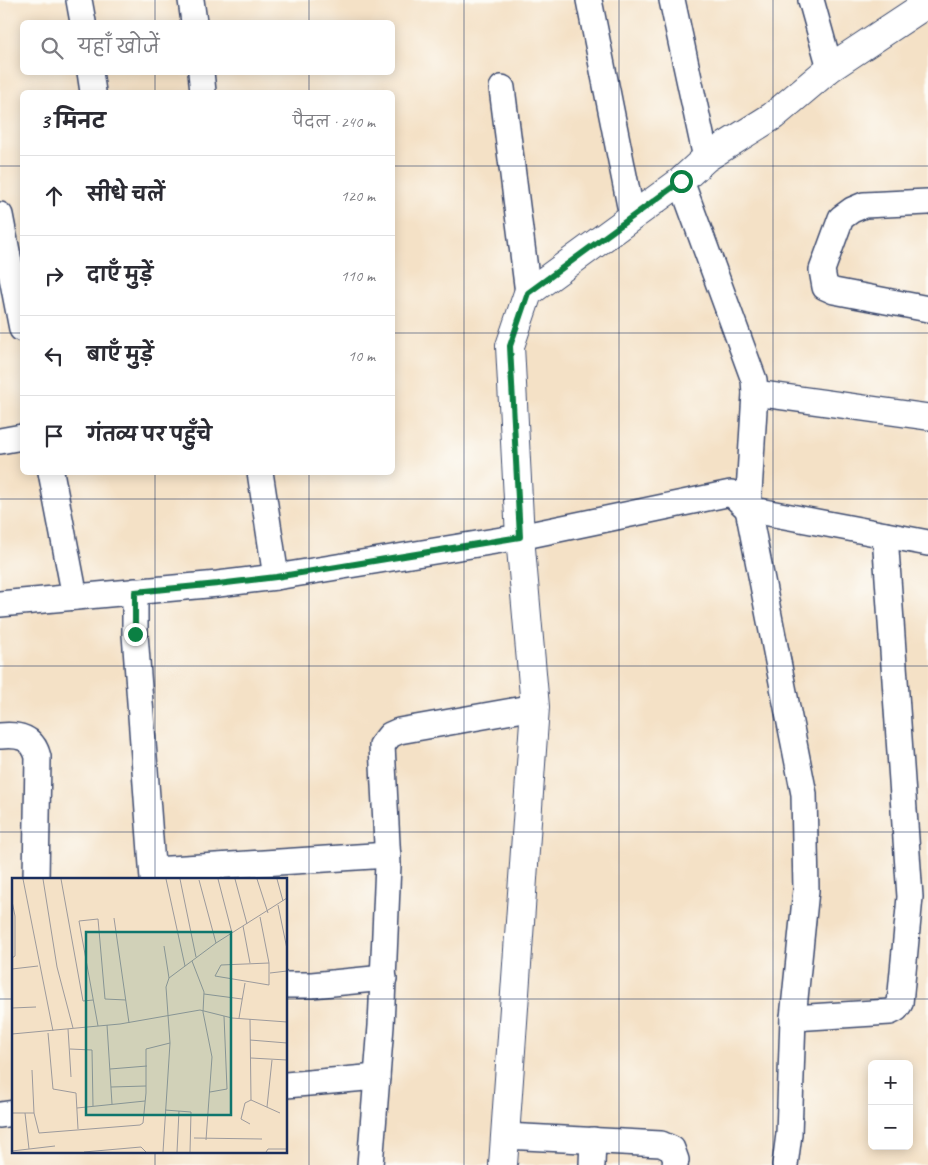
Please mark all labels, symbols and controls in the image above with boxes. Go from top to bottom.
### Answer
search box [20,20,395,75]
icon: search [38,34,66,62]
text: यहाँ खोजें [78,35,159,59]
text: 3 मिनट [40,108,106,134]
text: पैदल · 240 m [293,112,375,132]
route start [670,170,693,193]
icon: ahead [40,182,68,210]
text: सीधे चलें [87,183,165,207]
text: 120 m [341,186,375,206]
icon: right [40,262,68,290]
text: दाएँ मुड़ें [87,263,153,287]
text: 110 m [341,266,375,286]
icon: left [40,342,68,370]
text: बाएँ मुड़ें [87,343,153,367]
text: 10 m [348,346,375,366]
icon: arrive [40,422,68,450]
text: गंतव्य पर पहुँचे [87,423,212,447]
route end [124,623,147,646]
inset map [12,878,288,1152]
map controls [868,1060,913,1150]
button: + [868,1060,913,1105]
button: − [868,1105,913,1150]

